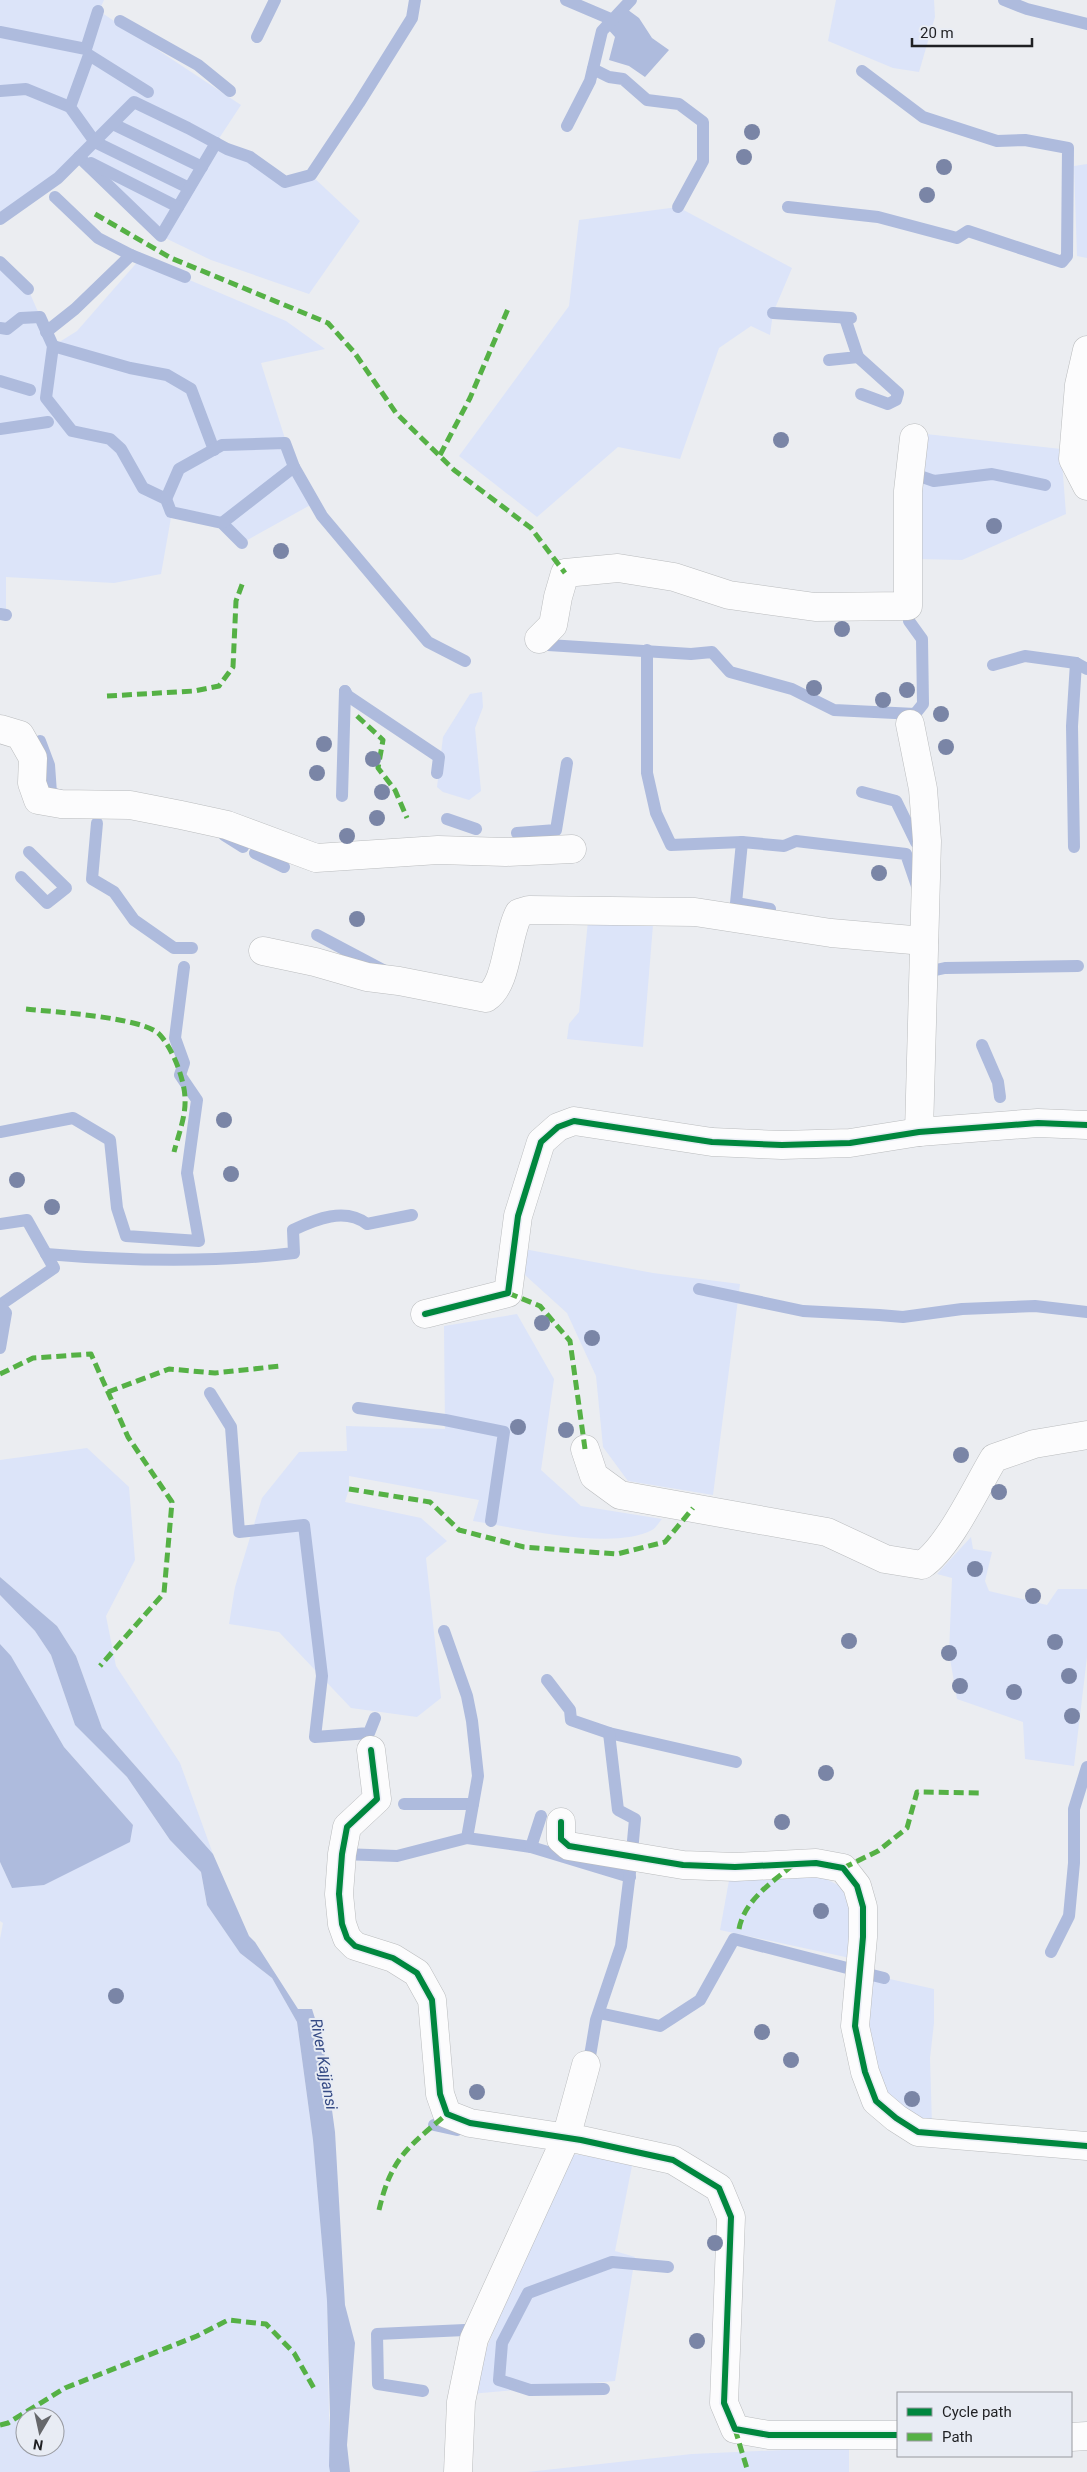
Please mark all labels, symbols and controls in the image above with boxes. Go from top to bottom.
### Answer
scale bar [912,15,1032,47]
text: 20 m [920,24,954,42]
water label: River Kajjansi [307,2017,341,2111]
legend [897,2392,1072,2457]
text: Cycle path [942,2403,1012,2421]
north arrow [15,2407,65,2457]
text: Path [942,2428,973,2446]
text: N [32,2436,44,2454]

